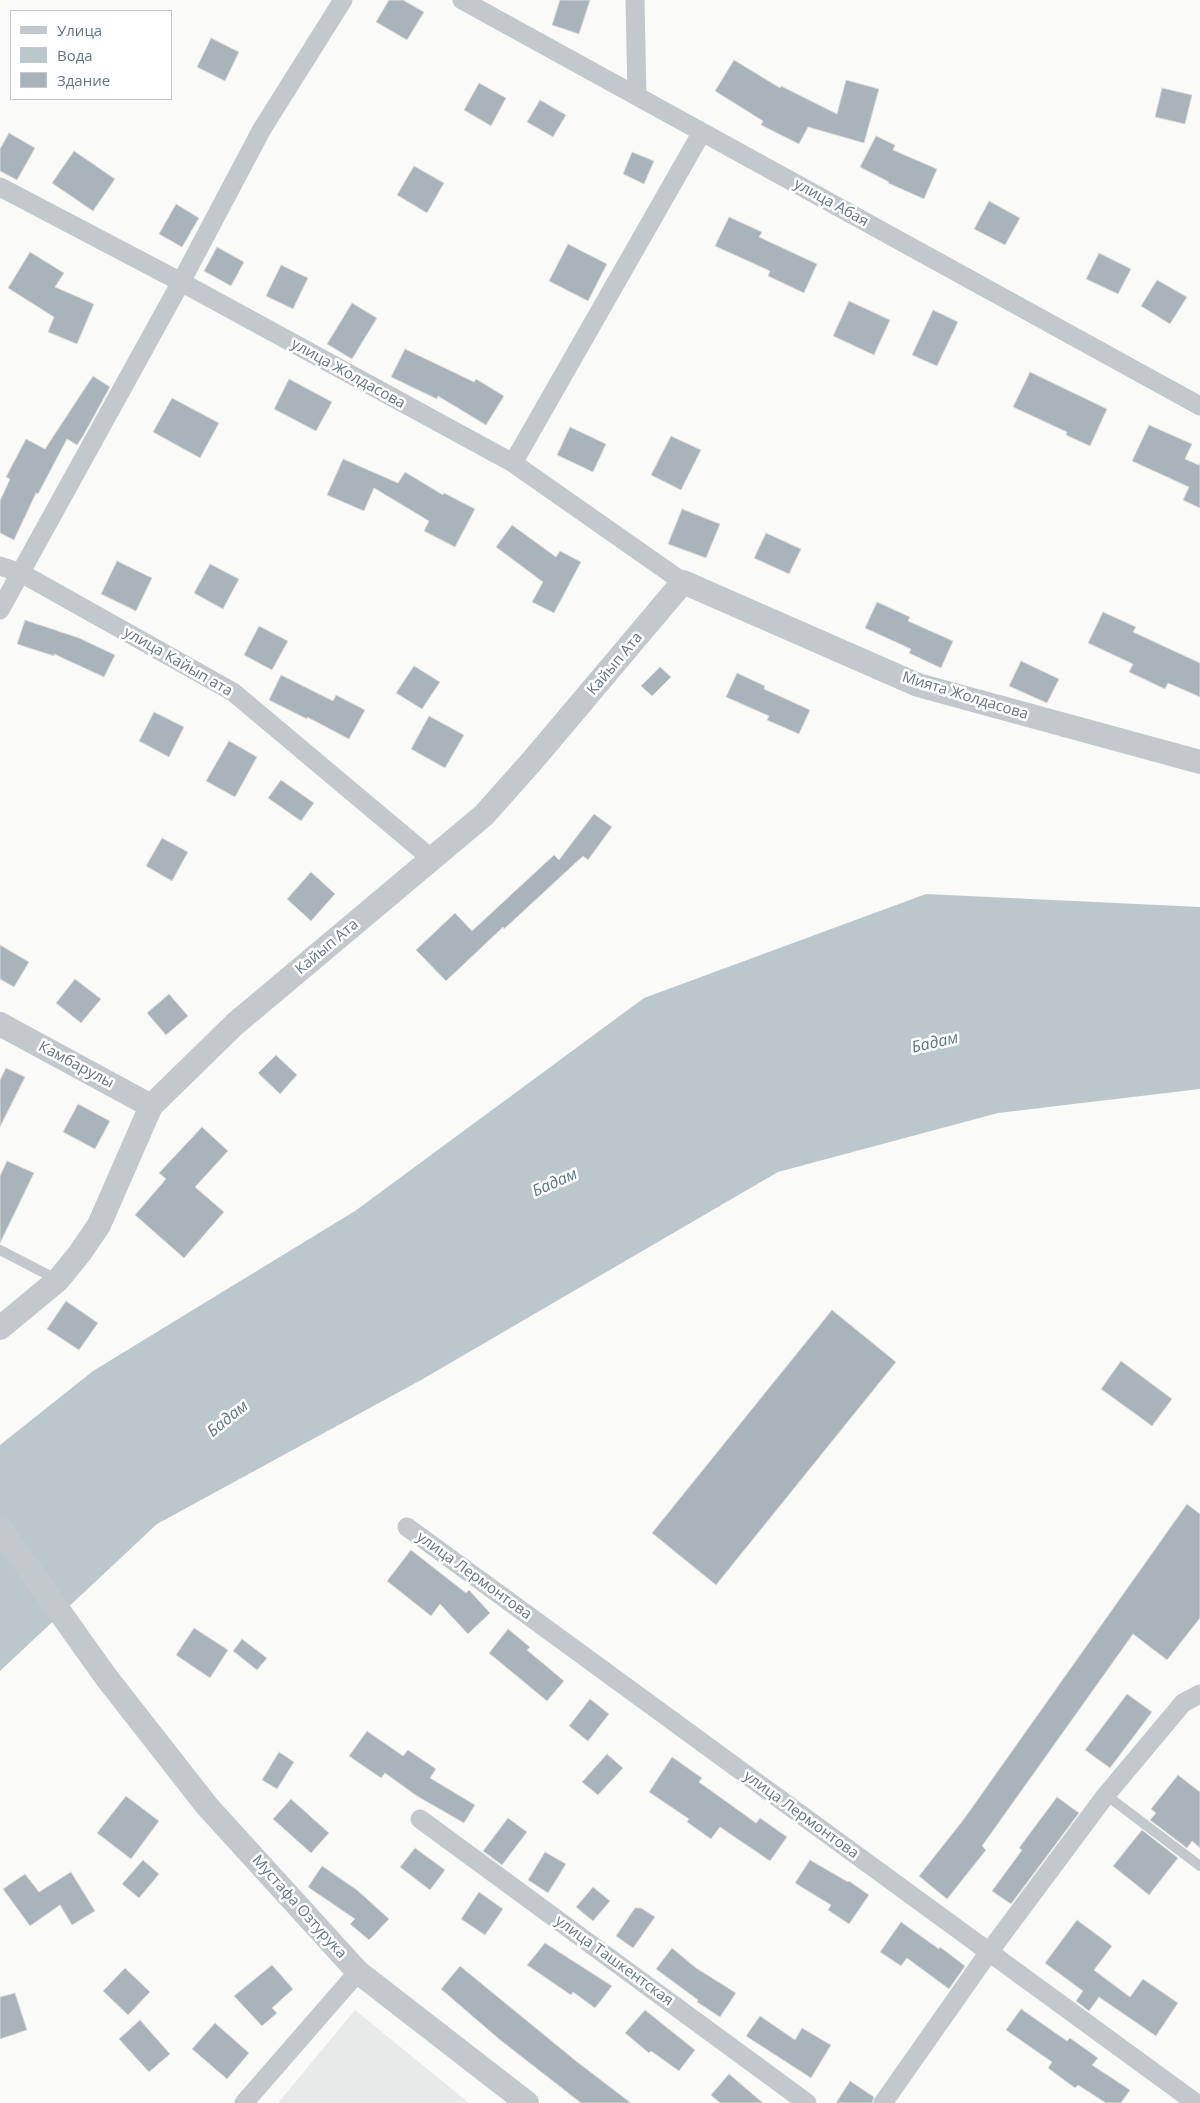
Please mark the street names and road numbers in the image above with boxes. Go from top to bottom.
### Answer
street label: улица Абая [791,175,871,231]
street label: улица Жолдасова [288,335,408,413]
street label: улица Кайып ата [120,624,236,700]
street label: Кайып Ата [583,629,647,699]
street label: Мията Жолдасова [900,668,1030,724]
street label: Кайып Ата [292,915,362,979]
street label: Камбарулы [35,1038,117,1092]
street label: улица Лермонтова [413,1528,535,1624]
street label: улица Лермонтова [740,1767,862,1863]
street label: Мустафа Озтурука [248,1852,350,1962]
street label: улица Ташкентская [551,1912,677,2010]

